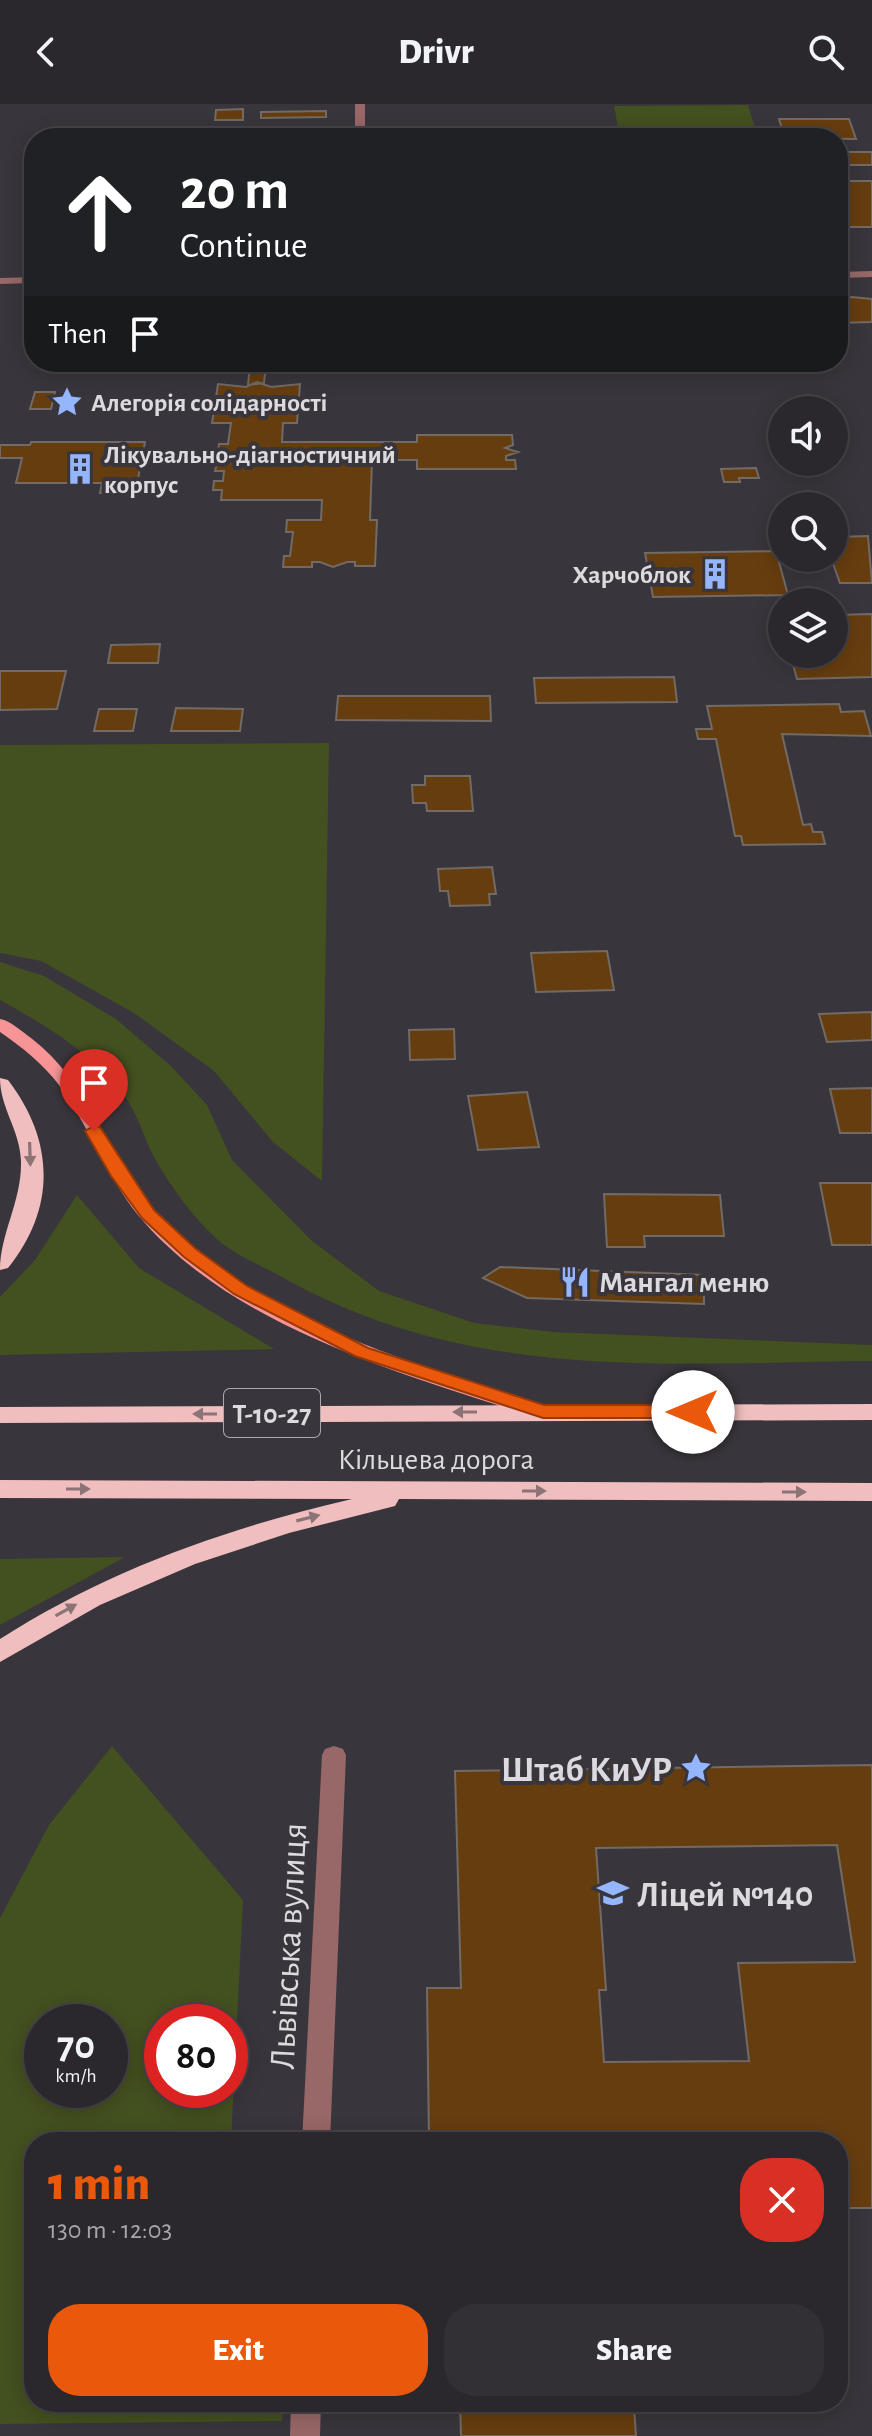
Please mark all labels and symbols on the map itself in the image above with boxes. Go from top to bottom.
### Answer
place icon: Алегорія солідарності [50,385,84,419]
place label: Алегорія солідарності [91,390,327,416]
place label: Лікувально-діагностичний корпус [104,442,396,498]
building icon: Лікувально-діагностичний корпус [63,452,97,486]
building icon: Харчоблок [698,557,732,591]
place label: Харчоблок [572,562,691,588]
pin [60,1049,128,1131]
one-way arrow [24,1142,37,1167]
restaurant icon: Мангал меню [558,1265,592,1299]
place label: Мангал меню [599,1268,769,1298]
position arrow [651,1370,735,1454]
road number: Т-10-27 [224,1389,320,1437]
one-way arrow [452,1406,477,1418]
one-way arrow [192,1407,217,1420]
street label: Кільцева дорога [338,1445,534,1475]
one-way arrow [66,1483,91,1495]
one-way arrow [522,1485,547,1497]
one-way arrow [782,1486,807,1498]
one-way arrow [296,1512,321,1524]
one-way arrow [54,1603,77,1617]
place icon: Штаб КиУР [679,1751,713,1785]
place label: Штаб КиУР [501,1752,672,1788]
street label: Львівська вулиця [265,1822,313,2070]
school or university icon: Ліцей №140 [596,1876,630,1910]
place label: Ліцей №140 [637,1877,813,1913]
speed limit sign: 80 [144,2004,248,2108]

